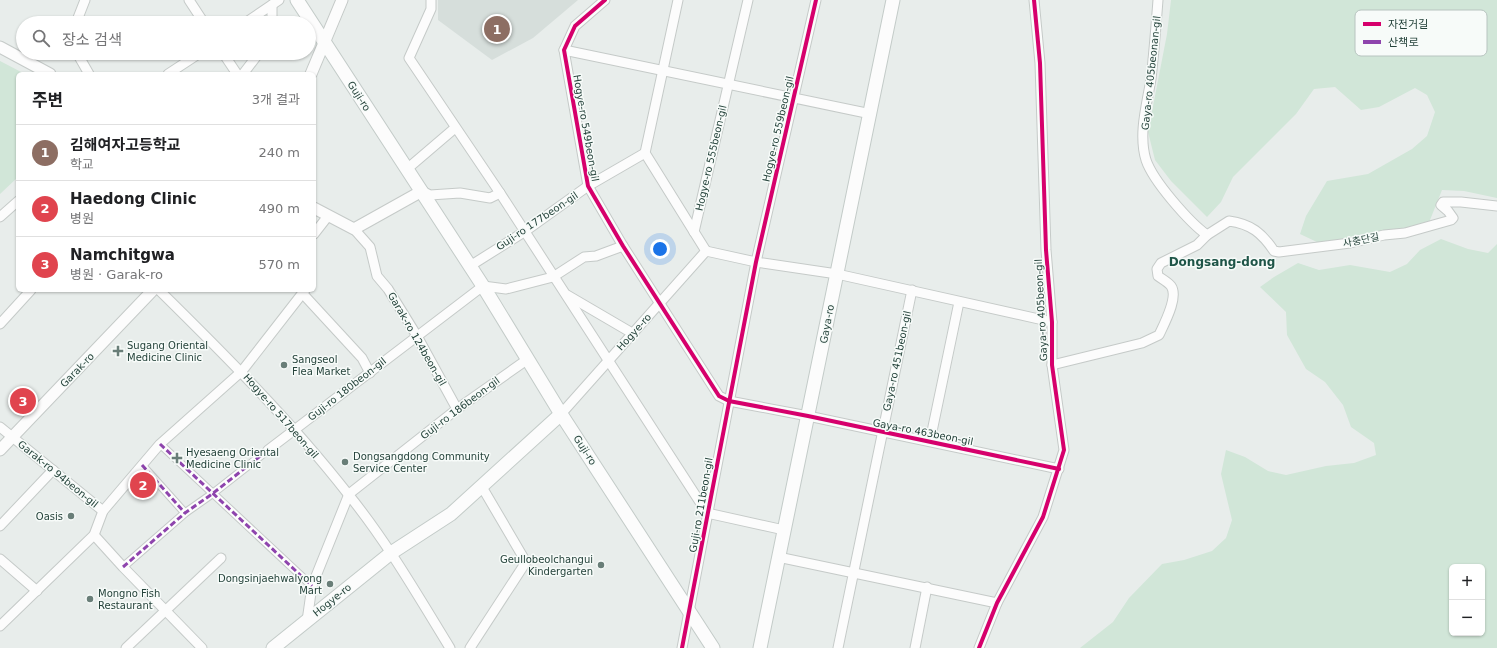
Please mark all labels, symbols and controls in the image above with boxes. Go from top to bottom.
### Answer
legend [1355,10,1487,56]
pin: 1 [484,14,510,44]
street label: Gaya-ro 405beonan-gil [1140,15,1162,131]
search box [16,16,316,60]
text: 자전거길 [1388,18,1428,31]
icon: search [30,27,52,49]
text: 장소 검색 [62,31,122,49]
text: 산책로 [1388,36,1418,49]
street label: Hogye-ro 549beon-gil [571,74,601,182]
street label: Hogye-ro 559beon-gil [760,75,796,183]
street label: Guji-ro [345,79,373,113]
text: 주변 [32,90,63,110]
text: 3개 결과 [252,92,300,107]
street label: Hogye-ro 555beon-gil [693,104,729,212]
text: 김해여자고등학교 [70,136,180,154]
text: 1 [40,145,50,160]
text: 240 m [258,145,300,160]
text: 학교 [70,157,94,172]
text: Haedong Clinic [70,190,197,208]
street label: Guji-ro 177beon-gil [494,190,580,252]
text: 2 [40,201,50,216]
text: 490 m [258,201,300,216]
text: 병원 [70,211,94,226]
street label: 사충단길 [1342,231,1380,249]
your location [650,239,670,259]
text: Namchitgwa [70,246,175,264]
district label: Dongsang-dong [1169,255,1275,269]
text: 3 [40,257,50,272]
text: 570 m [258,257,300,272]
street label: Gaya-ro 405beon-gil [1033,259,1049,361]
text: 병원 · Garak-ro [70,267,163,282]
street label: Garak-ro 124beon-gil [386,290,448,388]
street label: Gaya-ro [818,304,836,344]
street label: Gaya-ro 451beon-gil [881,310,913,412]
street label: Hogye-ro [615,311,653,353]
place label: Sugang Oriental Medicine Clinic [127,340,208,363]
marker: Sugang Oriental Medicine Clinic [112,345,124,357]
street label: Garak-ro [58,351,96,389]
place label: Sangseol Flea Market [292,354,350,377]
street label: Guji-ro 180beon-gil [306,355,388,423]
marker: Sangseol Flea Market [279,360,289,370]
street label: Hogye-ro 517beon-gil [241,371,321,461]
street label: Guji-ro 186beon-gil [418,375,502,441]
pin: 3 [10,386,36,416]
street label: Gaya-ro 463beon-gil [872,417,974,447]
street label: Guji-ro [571,433,599,467]
street label: Garak-ro 94beon-gil [16,438,100,510]
place label: Hyesaeng Oriental Medicine Clinic [186,447,279,470]
place label: Dongsangdong Community Service Center [353,451,490,474]
marker: Hyesaeng Oriental Medicine Clinic [171,452,183,464]
marker: Dongsangdong Community Service Center [340,457,350,467]
street label: Guji-ro 211beon-gil [687,457,715,553]
pin: 2 [130,470,156,500]
place label: Oasis [36,511,63,522]
marker: Oasis [66,511,76,521]
place label: Geullobeolchangui Kindergarten [500,554,593,577]
marker: Geullobeolchangui Kindergarten [596,560,606,570]
map controls [1449,564,1485,636]
button: + [1449,564,1485,600]
place label: Dongsinjaehwalyong Mart [218,573,322,596]
marker: Dongsinjaehwalyong Mart [325,579,335,589]
street label: Hogye-ro [311,581,353,619]
place label: Mongno Fish Restaurant [98,588,160,611]
marker: Mongno Fish Restaurant [85,594,95,604]
button: − [1449,600,1485,636]

